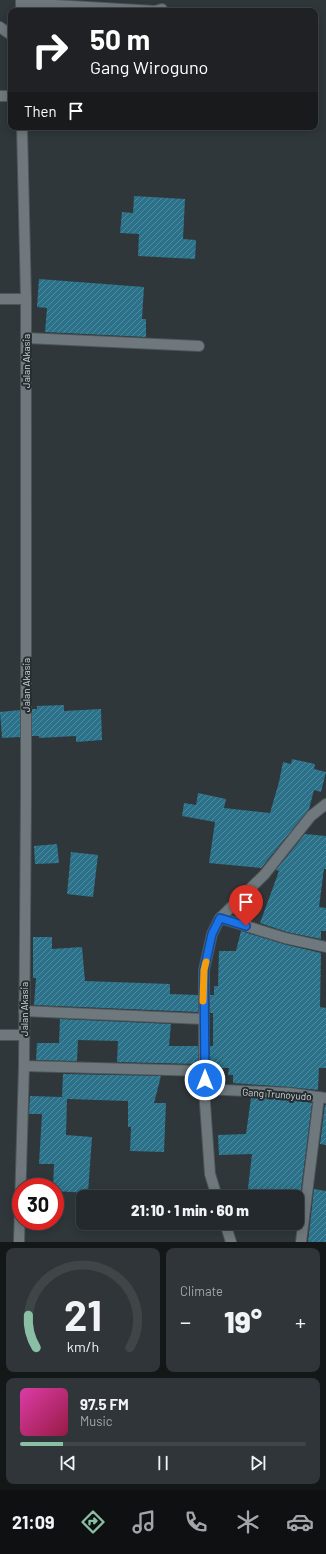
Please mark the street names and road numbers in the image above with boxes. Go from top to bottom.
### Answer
street label: Jalan Akasia [20,334,32,388]
street label: Jalan Akasia [20,658,32,712]
street label: Jalan Akasia [18,982,30,1036]
street label: Gang Trunoyudo [242,1086,312,1102]

